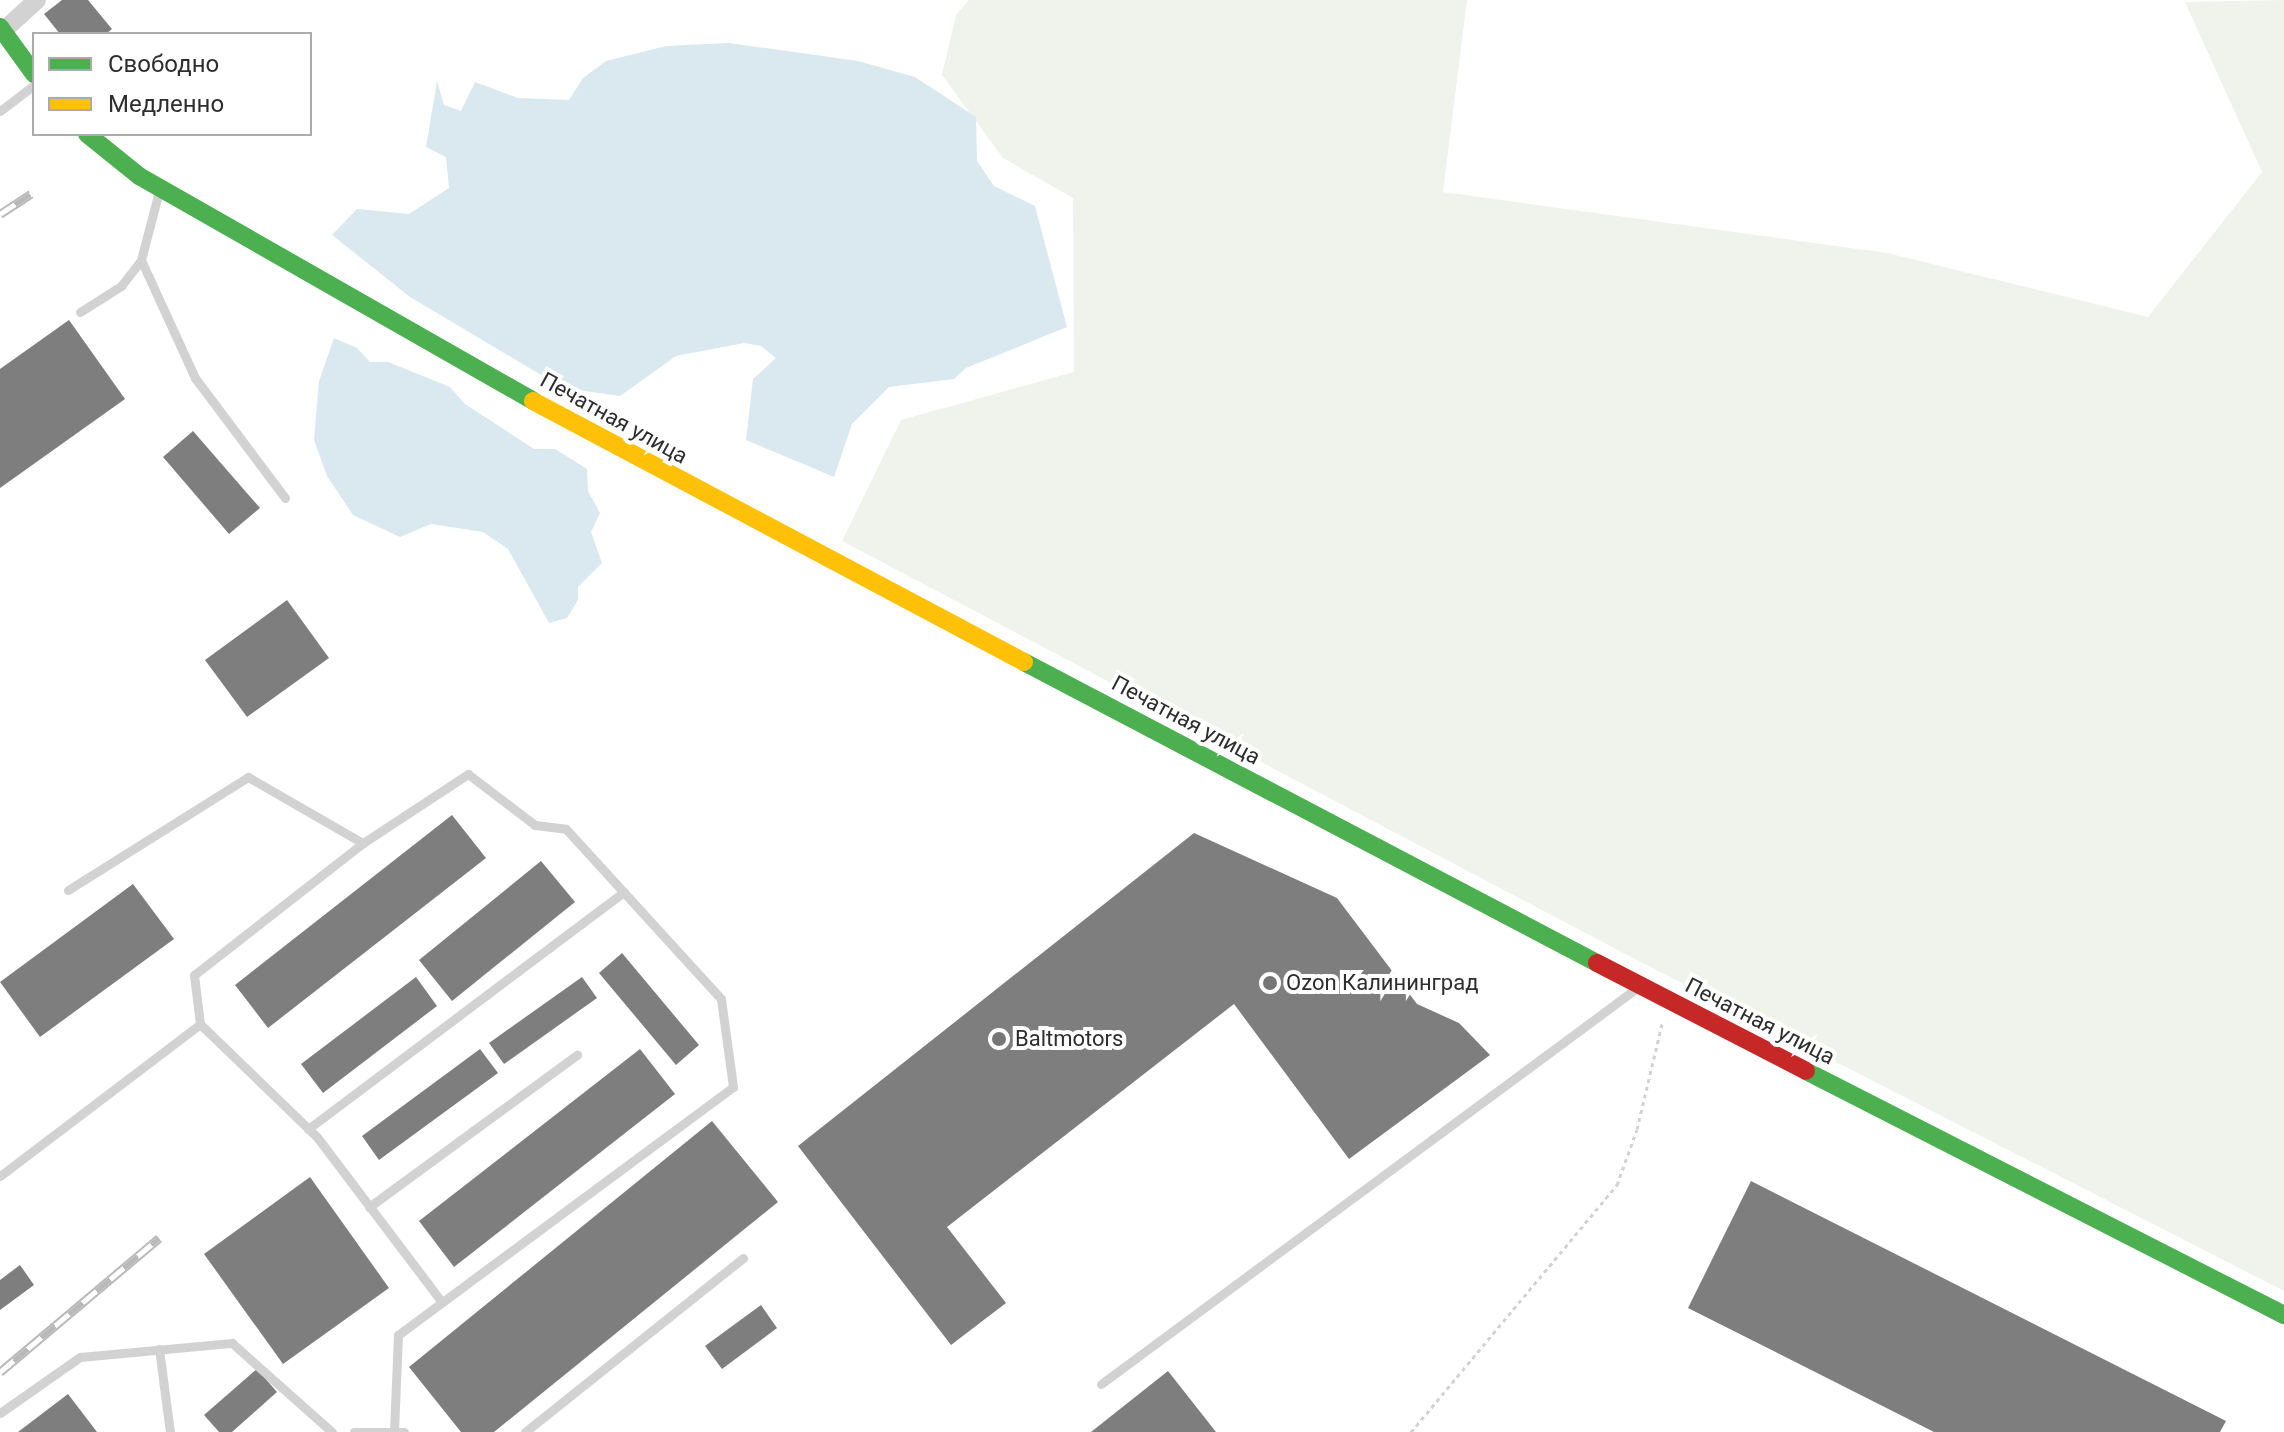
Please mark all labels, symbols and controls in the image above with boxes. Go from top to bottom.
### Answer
legend [32,32,312,136]
text: Свободно [108,50,219,78]
text: Медленно [108,90,224,118]
street label: Печатная улица [536,367,692,469]
street label: Печатная улица [1107,670,1265,770]
place label: Ozon Калининград [1286,970,1478,996]
street label: Печатная улица [1681,972,1839,1070]
marker: Ozon Калининград [1261,974,1279,992]
place label: Baltmotors [1015,1026,1123,1052]
marker: Baltmotors [990,1030,1008,1048]

